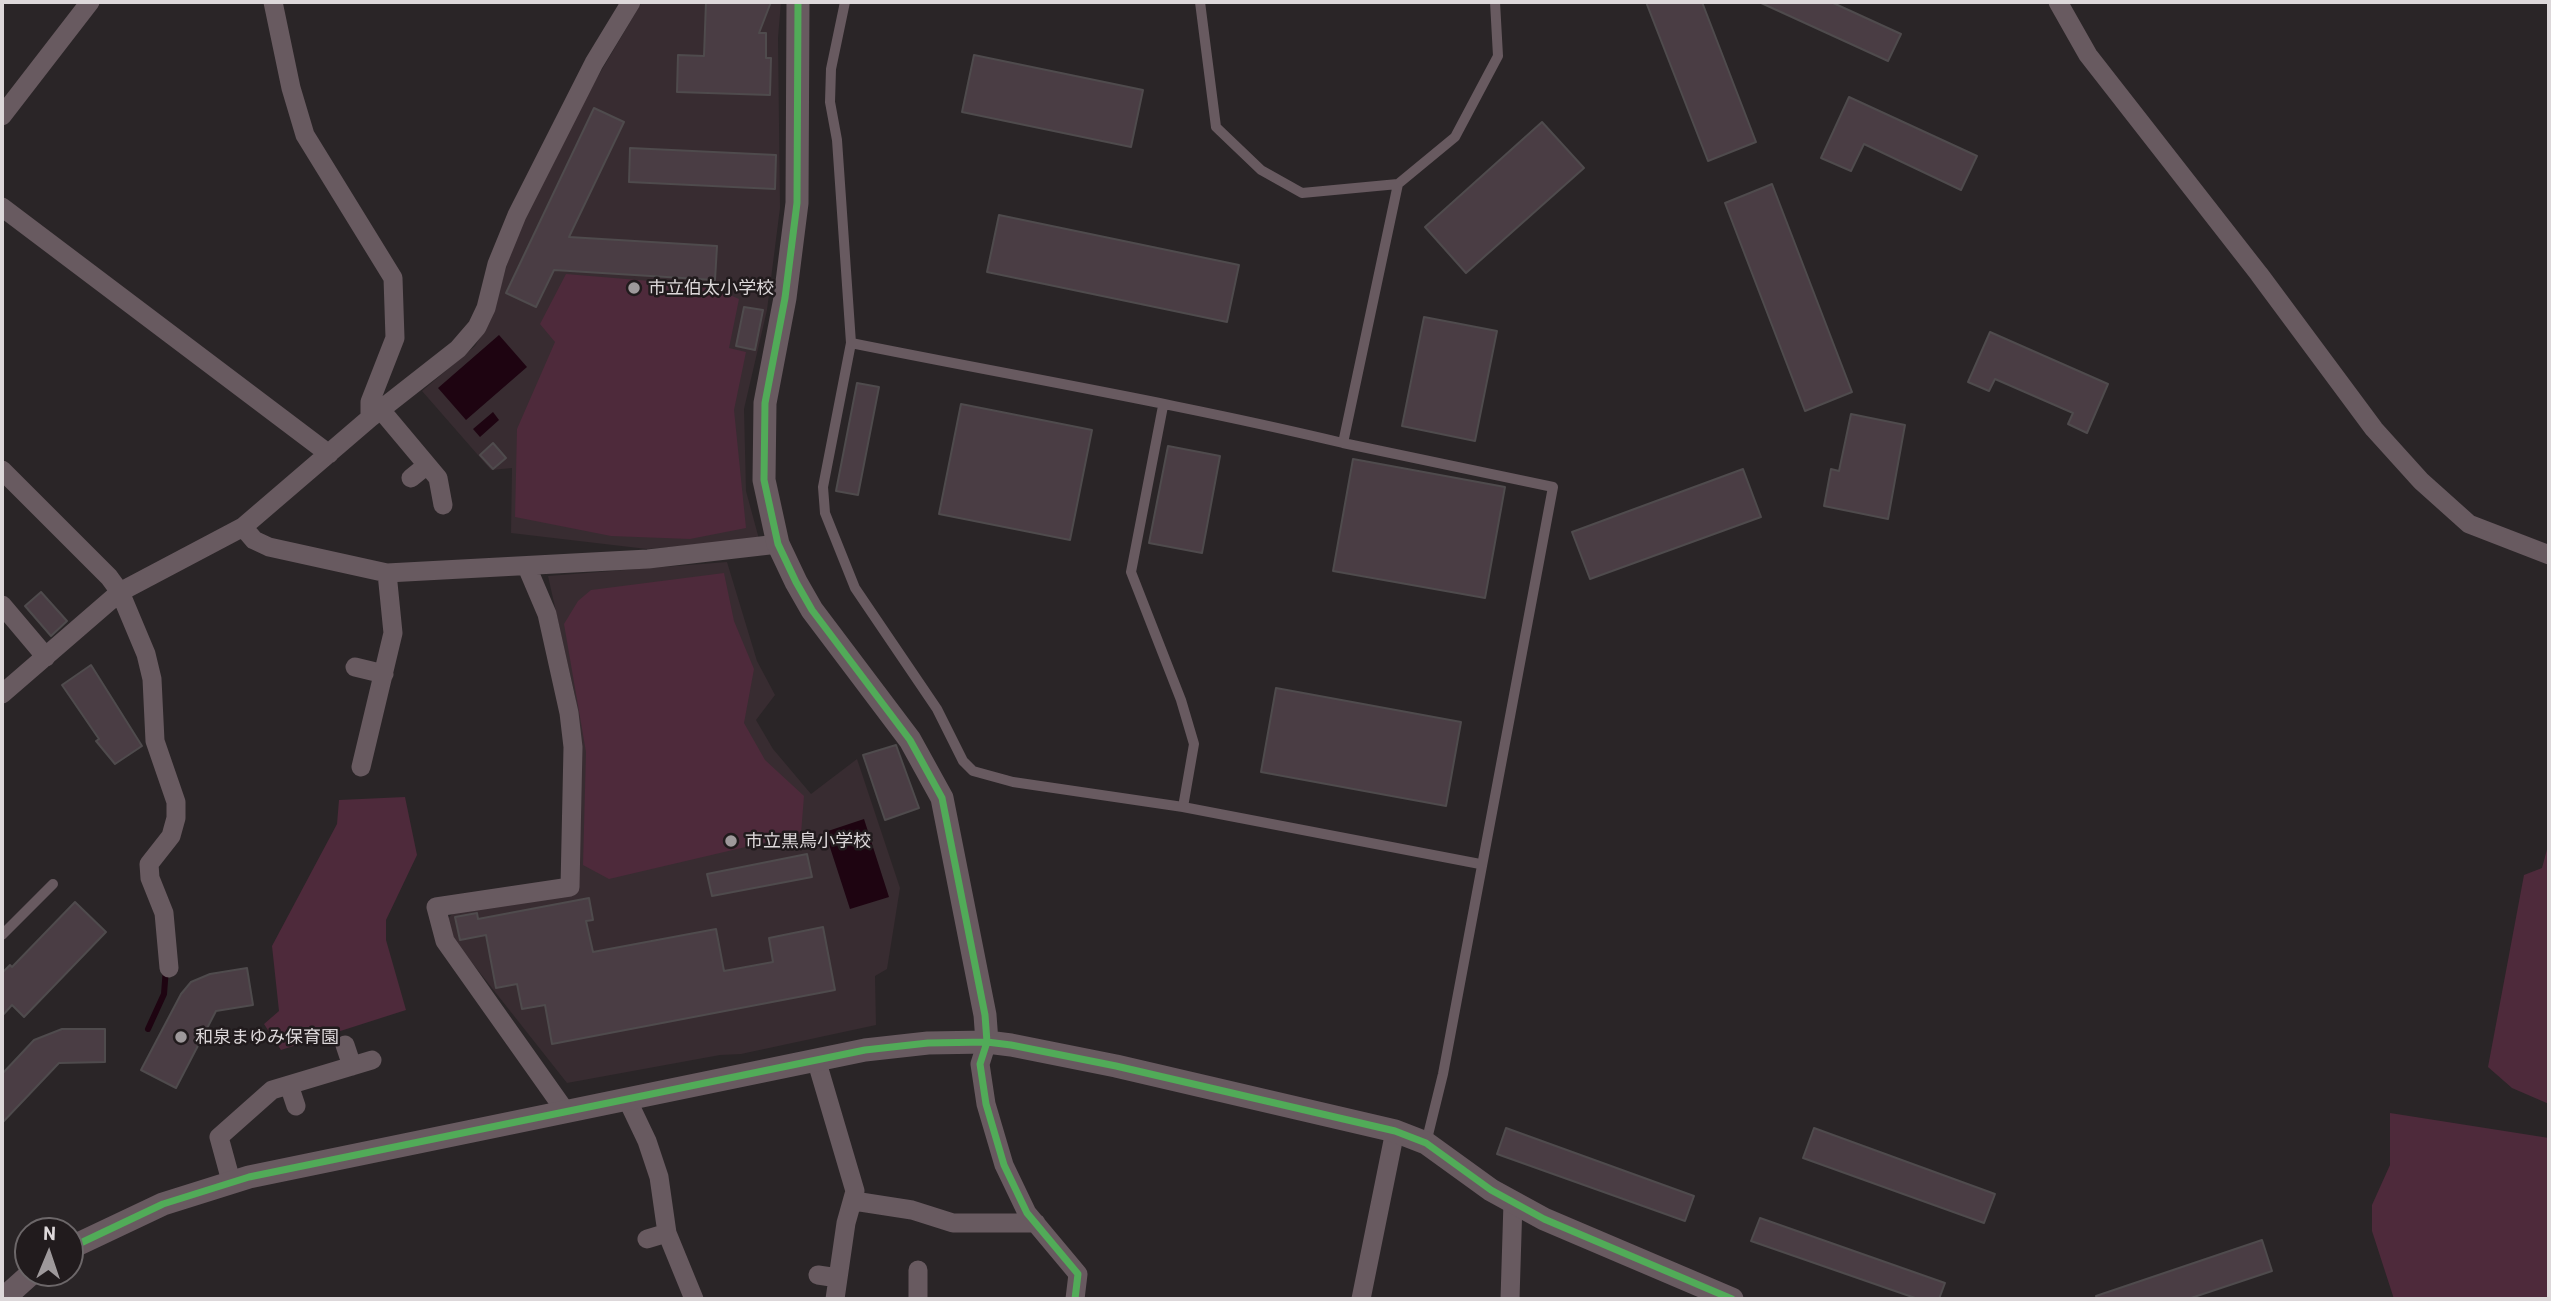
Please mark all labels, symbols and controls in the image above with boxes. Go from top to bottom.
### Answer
place label: 市立伯太小学校 [648,277,774,299]
marker: 市立伯太小学校 [626,280,642,296]
place label: 市立黒鳥小学校 [745,830,871,852]
marker: 市立黒鳥小学校 [723,833,739,849]
place label: 和泉まゆみ保育園 [195,1026,339,1048]
marker: 和泉まゆみ保育園 [173,1029,189,1045]
north arrow [14,1217,84,1287]
text: N [43,1221,56,1244]

